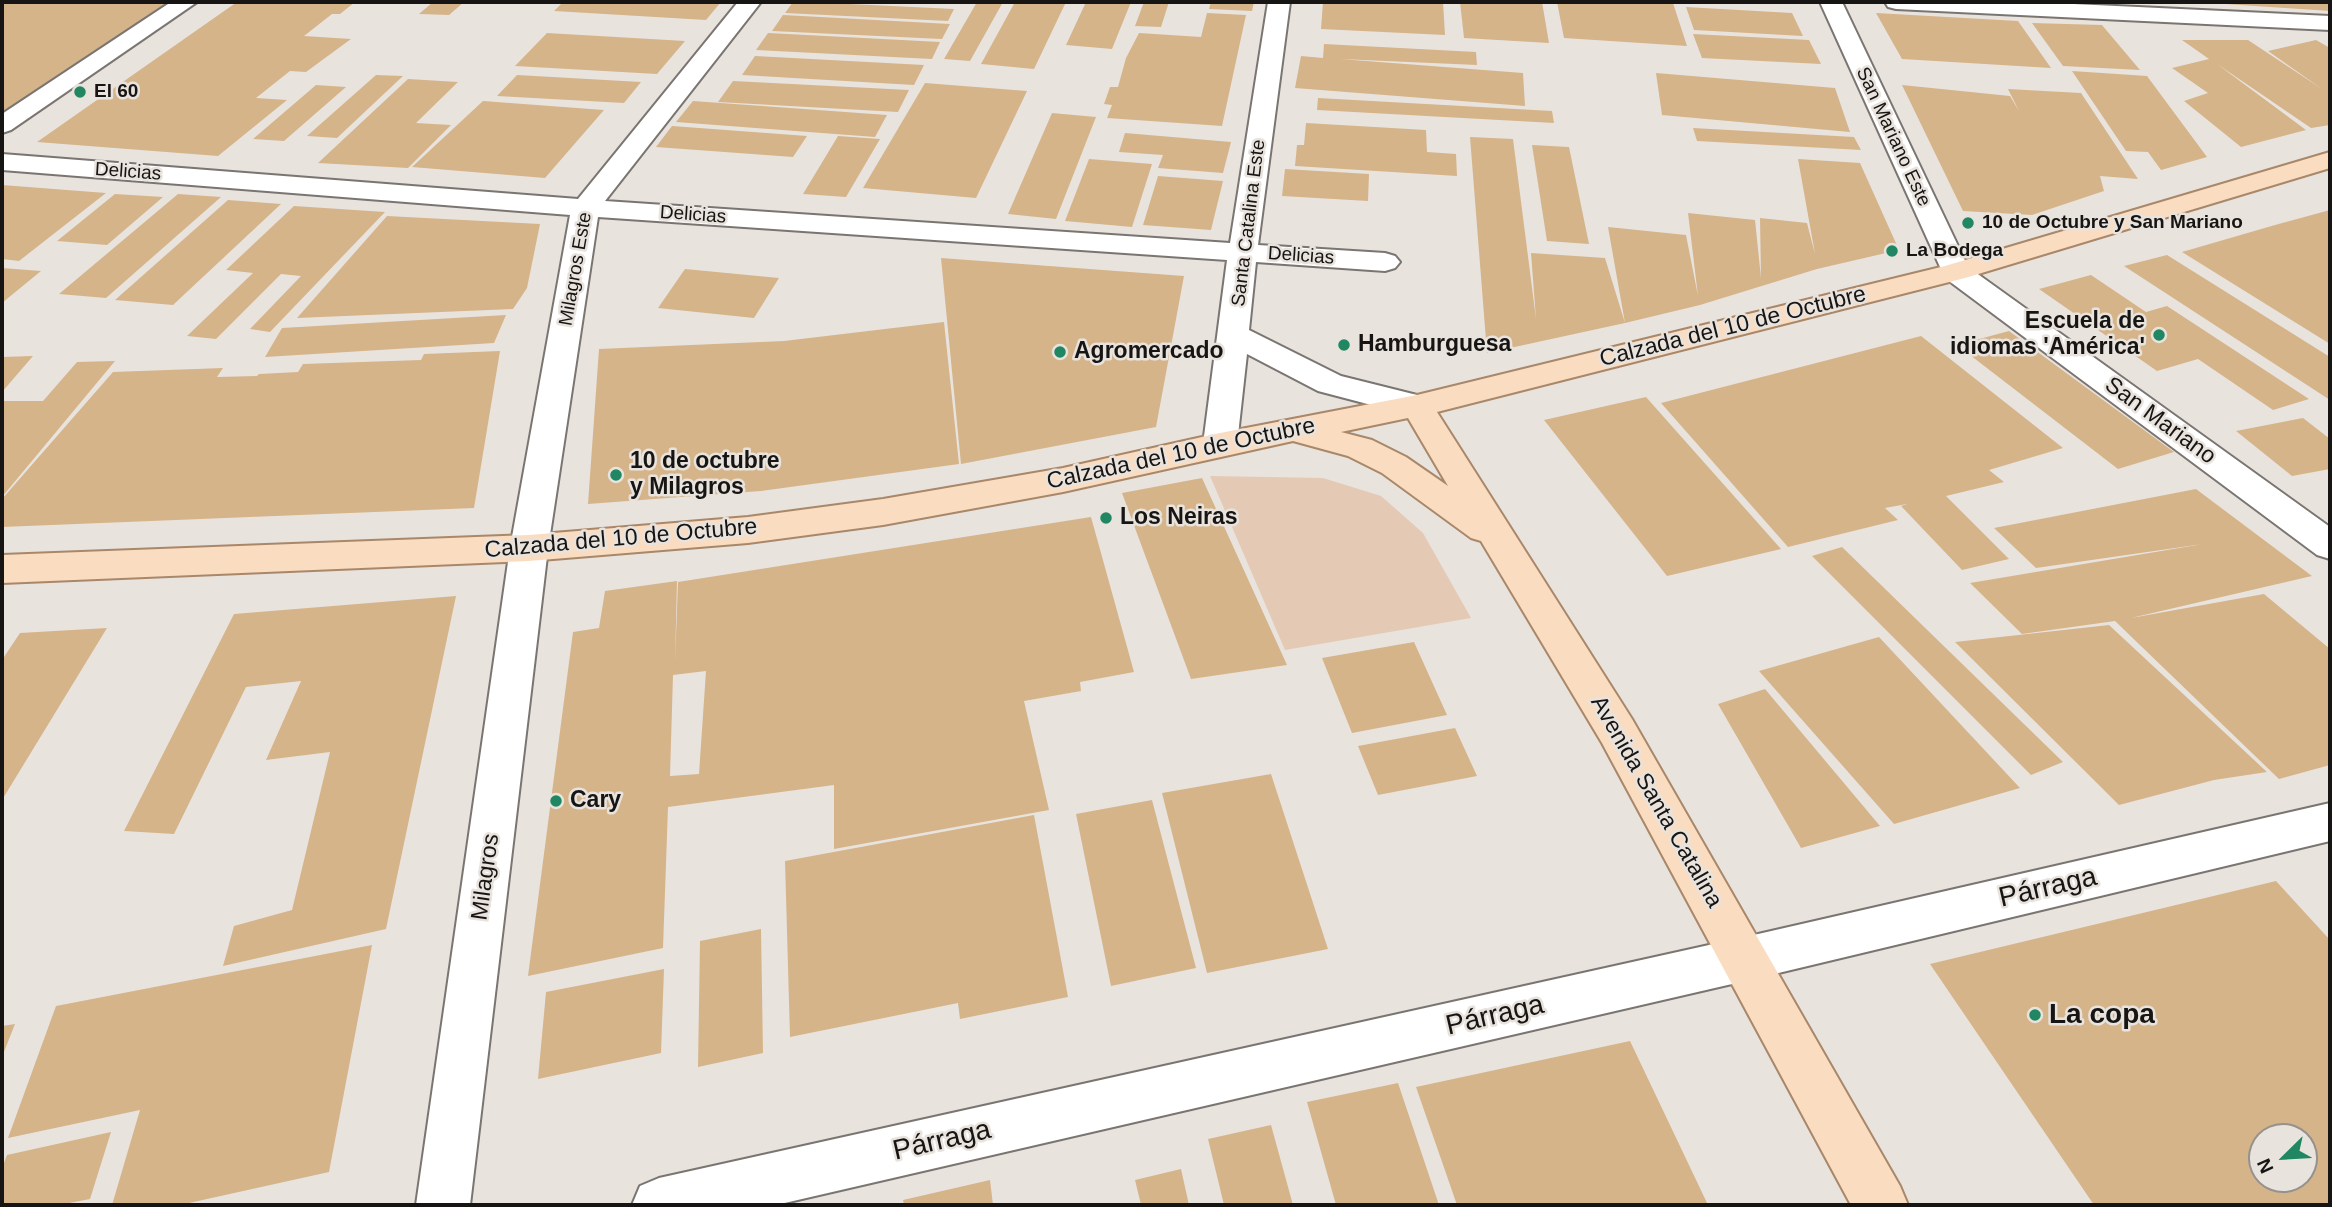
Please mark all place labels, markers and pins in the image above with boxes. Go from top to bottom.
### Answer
place label: El 60 [94,81,138,103]
marker: El 60 [72,84,88,100]
place label: 10 de Octubre y San Mariano [1982,212,2243,234]
marker: 10 de Octubre y San Mariano [1960,215,1976,231]
place label: La Bodega [1906,240,2003,262]
marker: La Bodega [1884,243,1900,259]
place label: Escuela de idiomas 'América' [1950,308,2145,362]
marker: Escuela de idiomas 'América' [2151,327,2167,343]
place label: Hamburguesa [1358,331,1511,359]
marker: Hamburguesa [1336,337,1352,353]
place label: Agromercado [1074,338,1224,366]
marker: Agromercado [1052,344,1068,360]
place label: 10 de octubre y Milagros [630,448,780,502]
marker: 10 de octubre y Milagros [608,467,624,483]
place label: Los Neiras [1120,504,1238,532]
marker: Los Neiras [1098,510,1114,526]
place label: Cary [570,787,621,815]
marker: Cary [548,793,564,809]
place label: La copa [2049,998,2155,1032]
marker: La copa [2027,1007,2043,1023]

